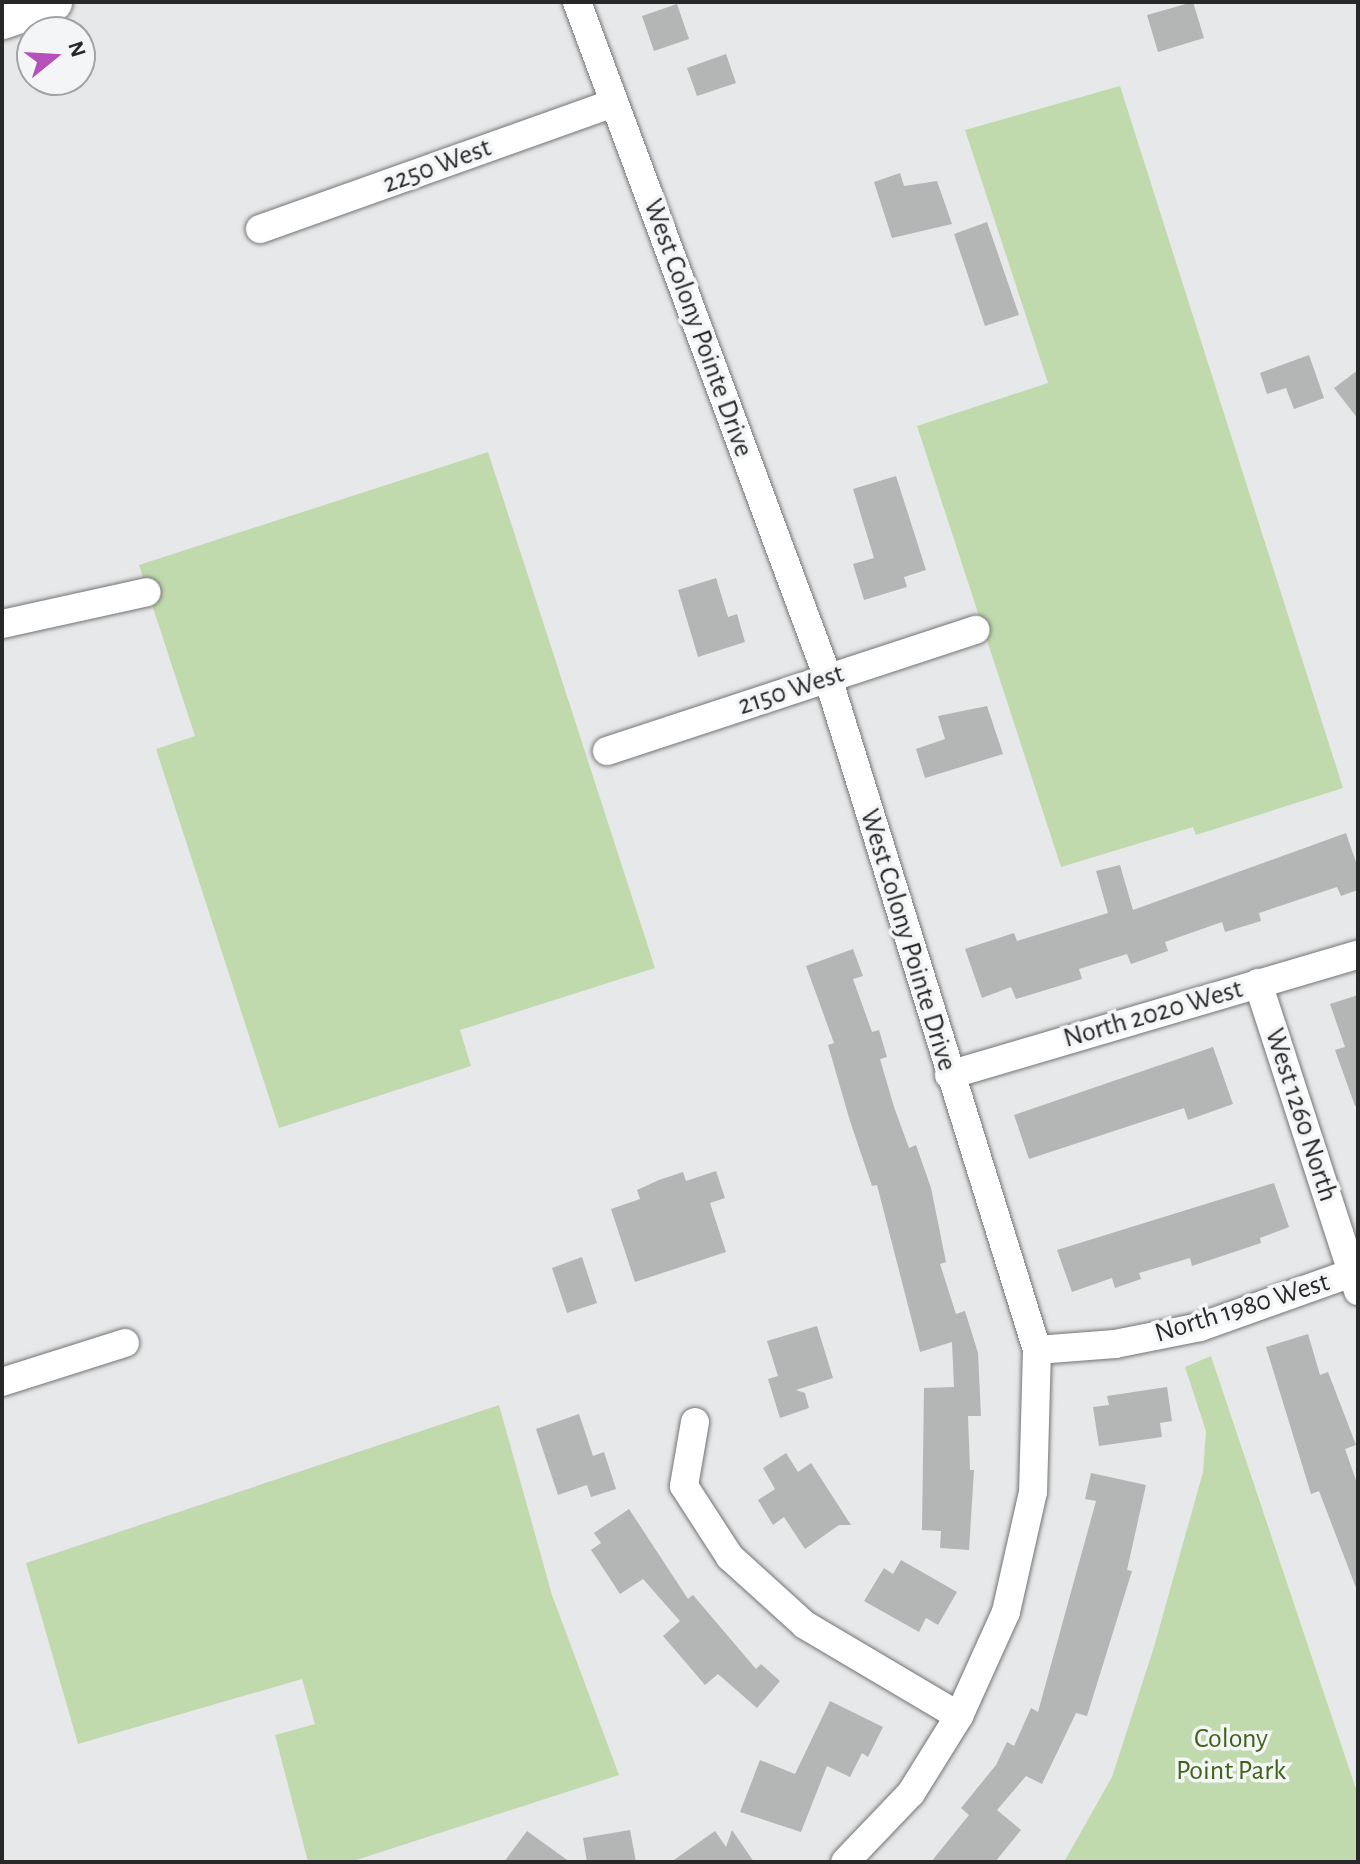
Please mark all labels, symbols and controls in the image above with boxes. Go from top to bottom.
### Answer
north arrow [16,16,96,96]
text: N [64,39,90,60]
street label: 2250 West [378,131,496,201]
street label: West Colony Pointe Drive [636,195,760,461]
street label: 2150 West [734,657,848,723]
street label: West Colony Pointe Drive [852,805,964,1075]
street label: North 2020 West [1060,972,1246,1056]
street label: West 1260 North [1257,1024,1345,1206]
street label: North 1980 West [1151,1266,1333,1350]
park label: Colony Point Park [1176,1722,1286,1788]

